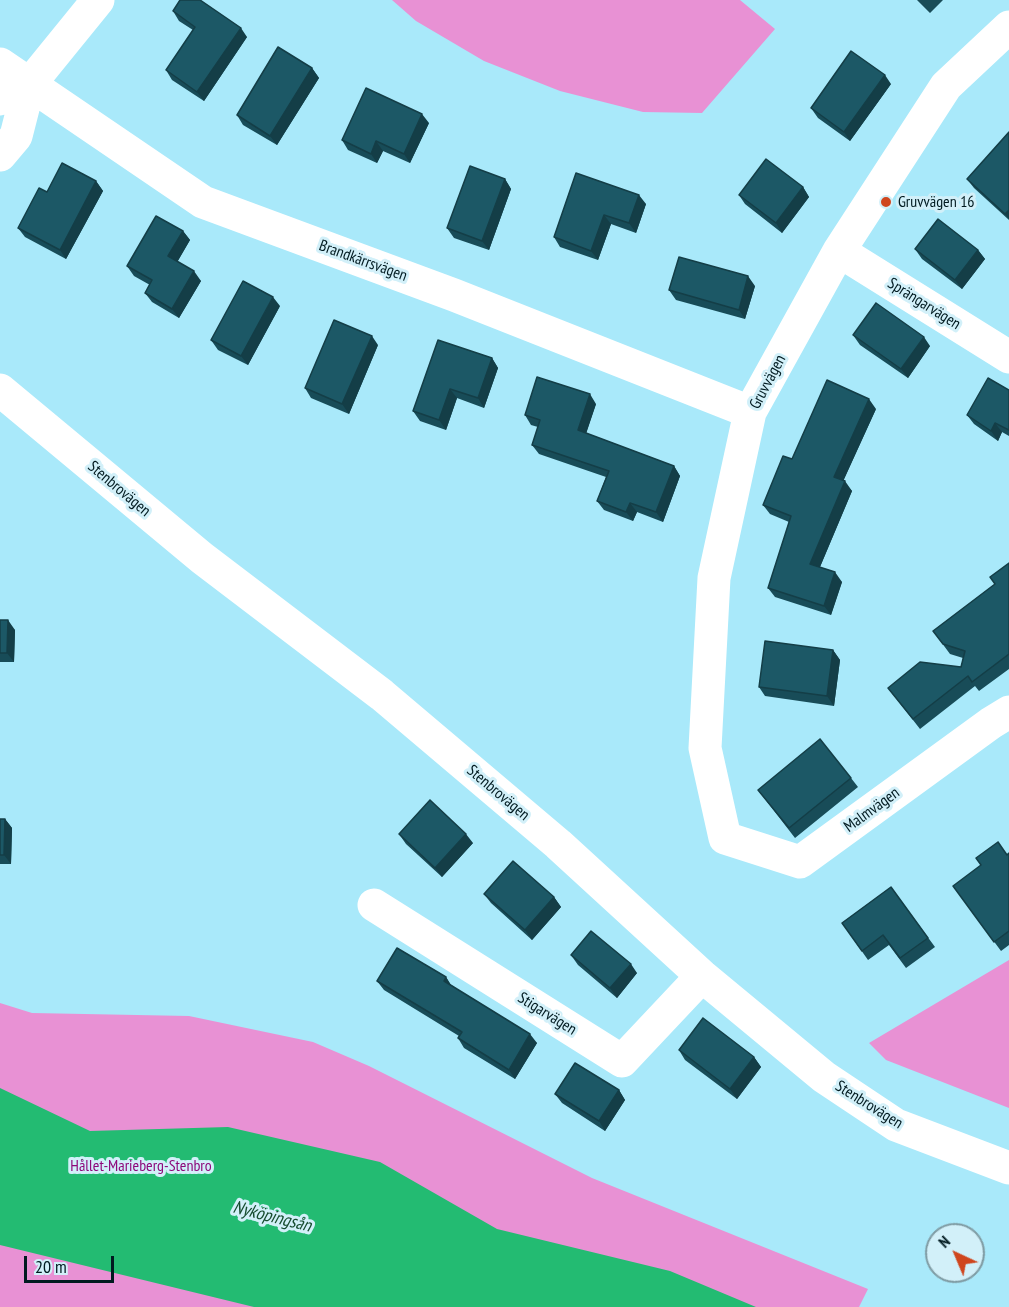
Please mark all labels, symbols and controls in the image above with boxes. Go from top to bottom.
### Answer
place label: Gruvvägen 16 [898,192,975,212]
marker: Gruvvägen 16 [879,195,893,209]
street label: Brandkärrsvägen [316,236,410,286]
street label: Sprängarvägen [884,274,964,334]
street label: Gruvvägen [746,352,790,412]
street label: Stenbrovägen [84,457,154,521]
street label: Stenbrovägen [463,761,533,825]
street label: Malmvägen [841,783,903,837]
street label: Stigarvägen [514,988,580,1040]
street label: Stenbrovägen [832,1077,906,1133]
park label: Hållet-Marieberg-Stenbro [70,1156,212,1176]
water label: Nyköpingsån [231,1197,313,1237]
north arrow [925,1223,985,1283]
text: N [934,1231,954,1252]
scale bar [27,1244,117,1282]
text: 20 m [35,1255,67,1278]

